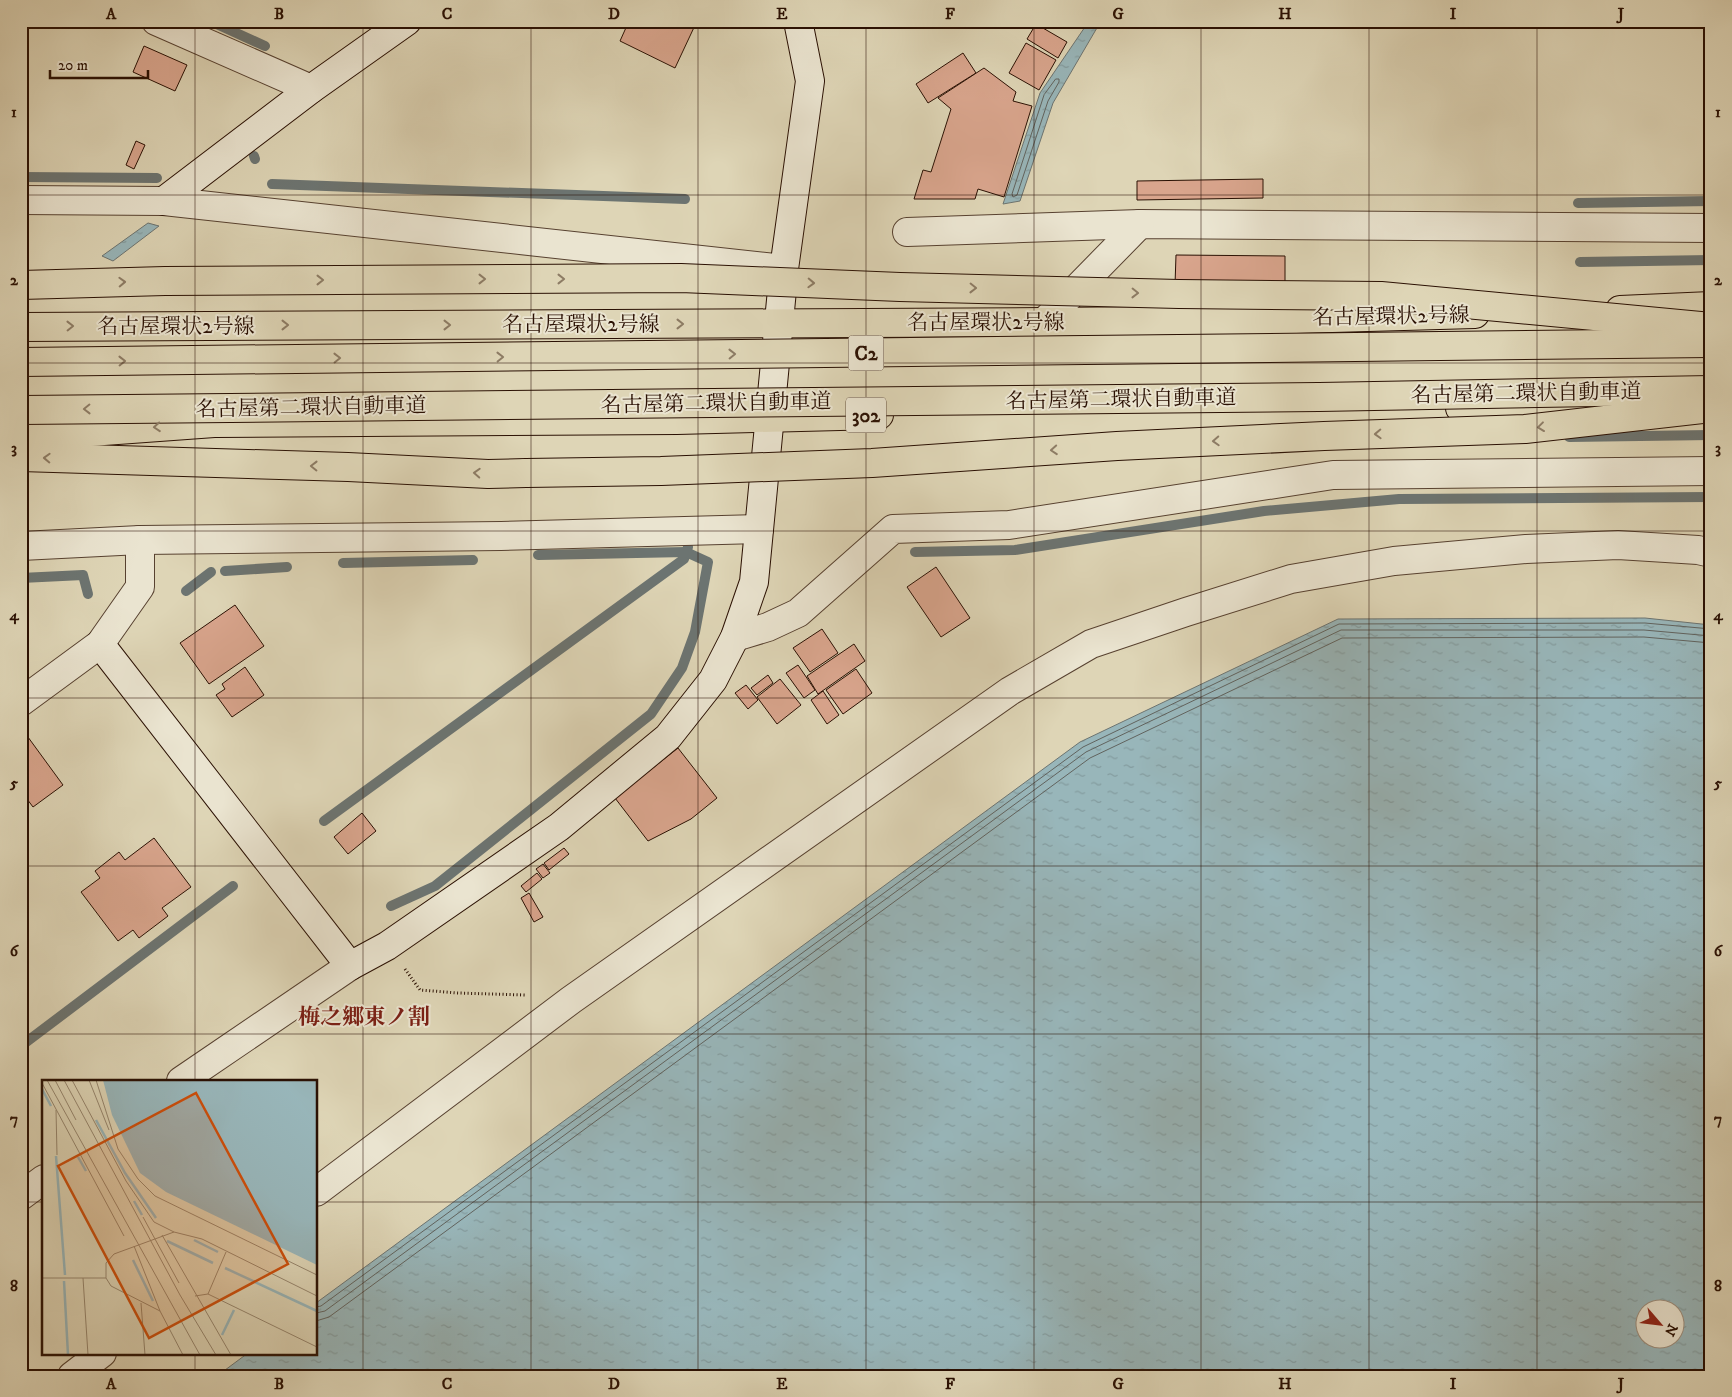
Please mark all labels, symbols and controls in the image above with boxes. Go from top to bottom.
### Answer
text: A [105,4,117,24]
text: B [274,4,284,24]
text: C [442,4,452,24]
text: D [608,4,620,24]
text: E [776,4,788,24]
text: F [945,4,955,24]
text: G [1112,4,1124,24]
text: H [1278,4,1292,24]
text: I [1450,4,1457,24]
text: J [1616,4,1625,24]
scale bar [50,48,148,80]
text: 20 m [58,56,88,75]
text: 1 [11,102,17,122]
text: 1 [1715,102,1721,122]
text: 2 [10,270,19,290]
text: 2 [1714,270,1723,290]
one-way arrow [479,274,487,284]
one-way arrow [557,274,565,284]
one-way arrow [316,275,324,285]
one-way arrow [119,277,127,288]
one-way arrow [807,278,815,289]
one-way arrow [969,283,977,294]
one-way arrow [1132,287,1140,298]
street label: 名古屋環状2号線 [1312,303,1470,331]
street label: 名古屋環状2号線 [907,310,1065,336]
street label: 名古屋環状2号線 [502,312,660,338]
street label: 名古屋環状2号線 [97,314,255,340]
one-way arrow [676,319,684,329]
one-way arrow [282,320,289,330]
one-way arrow [444,320,452,330]
one-way arrow [66,321,74,332]
road number: C2 [848,336,884,370]
one-way arrow [729,349,737,359]
one-way arrow [496,352,504,362]
one-way arrow [334,353,342,363]
one-way arrow [119,356,127,366]
street label: 名古屋第二環状自動車道 [1410,379,1642,409]
street label: 名古屋第二環状自動車道 [1005,385,1237,415]
street label: 名古屋第二環状自動車道 [600,389,832,419]
street label: 名古屋第二環状自動車道 [195,393,427,423]
road number: 302 [846,398,886,432]
one-way arrow [83,404,90,414]
one-way arrow [153,421,161,432]
one-way arrow [1536,421,1544,432]
one-way arrow [1374,429,1382,439]
one-way arrow [1212,436,1220,447]
text: 3 [11,438,17,458]
text: 3 [1715,438,1721,458]
one-way arrow [1049,445,1057,456]
one-way arrow [43,453,51,464]
one-way arrow [310,461,318,471]
one-way arrow [473,468,480,478]
text: 4 [8,605,19,625]
text: 4 [1712,605,1723,625]
text: 5 [9,773,18,793]
text: 5 [1713,773,1722,793]
text: 6 [10,941,20,961]
text: 6 [1714,941,1724,961]
district label: 梅之郷東ノ割 [298,1004,430,1031]
inset map [42,1080,318,1354]
text: 7 [10,1109,18,1129]
text: 7 [1714,1109,1722,1129]
text: 8 [10,1276,18,1296]
text: 8 [1714,1276,1722,1296]
north arrow [1634,1300,1684,1350]
text: N [1660,1320,1681,1339]
text: A [105,1374,117,1394]
text: B [274,1374,284,1394]
text: C [442,1374,452,1394]
text: D [608,1374,620,1394]
text: E [776,1374,788,1394]
text: F [945,1374,955,1394]
text: G [1112,1374,1124,1394]
text: H [1278,1374,1292,1394]
text: I [1450,1374,1457,1394]
text: J [1616,1374,1625,1394]

